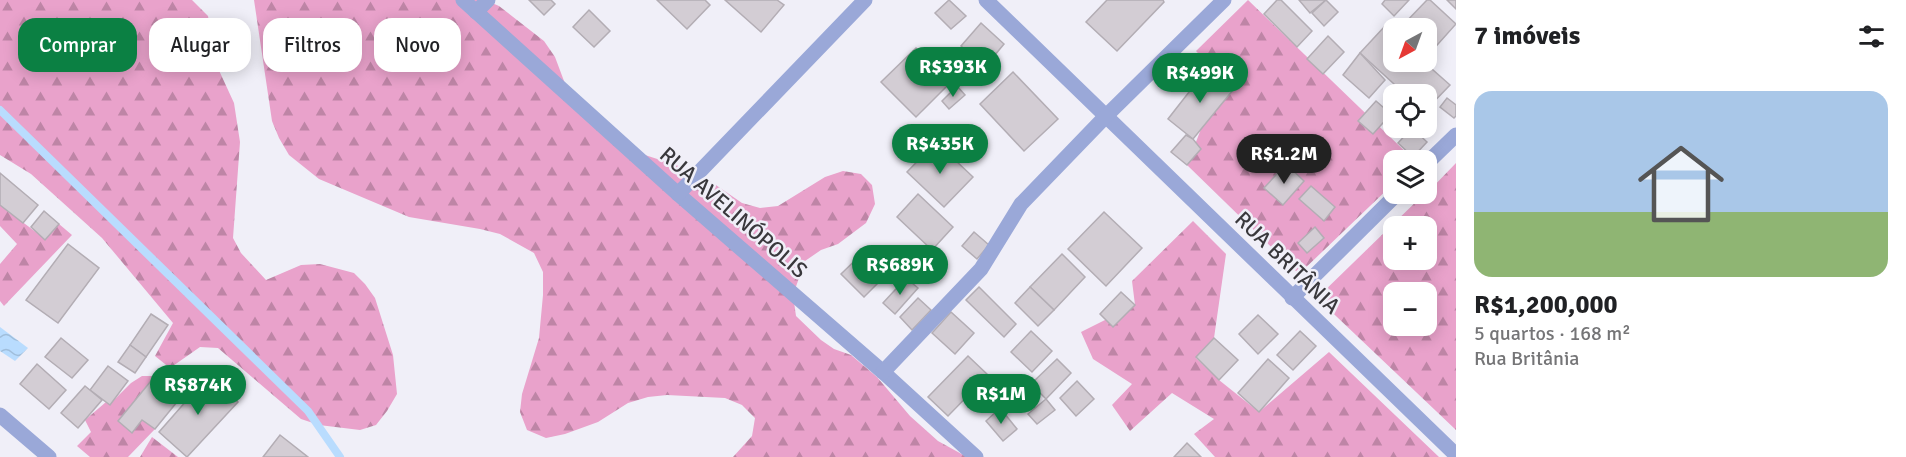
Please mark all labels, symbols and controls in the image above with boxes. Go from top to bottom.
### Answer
chip: Comprar [18,18,137,72]
chip: Alugar [149,18,251,72]
chip: Filtros [263,18,362,72]
chip: Novo [374,18,461,72]
north arrow [1383,18,1437,72]
map controls [1383,18,1437,336]
text: 7 imóveis [1474,20,1580,52]
icon: filters [1855,20,1888,53]
pin: R$393K [904,47,1002,98]
pin: R$499K [1151,53,1249,104]
text: R$393K [919,54,987,79]
text: R$499K [1166,60,1234,85]
button: locate [1383,84,1437,138]
pin: R$435K [891,124,989,175]
icon: home [1627,130,1735,238]
text: R$435K [906,131,974,156]
pin: R$1.2M [1235,134,1333,185]
street label: RUA AVELINÓPOLIS [654,141,813,284]
text: R$1.2M [1250,141,1318,166]
button: layers [1383,150,1437,204]
street label: RUA BRITÂNIA [1229,205,1346,320]
button: + [1383,216,1437,270]
pin: R$689K [851,245,949,296]
text: R$689K [866,252,934,277]
button: − [1383,282,1437,336]
text: R$1,200,000 [1474,289,1618,321]
text: 5 quartos · 168 m² [1474,321,1631,346]
text: Rua Britânia [1474,346,1580,371]
pin: R$874K [149,365,247,416]
text: R$874K [164,372,232,397]
pin: R$1M [965,374,1037,425]
text: R$1M [976,381,1026,406]

